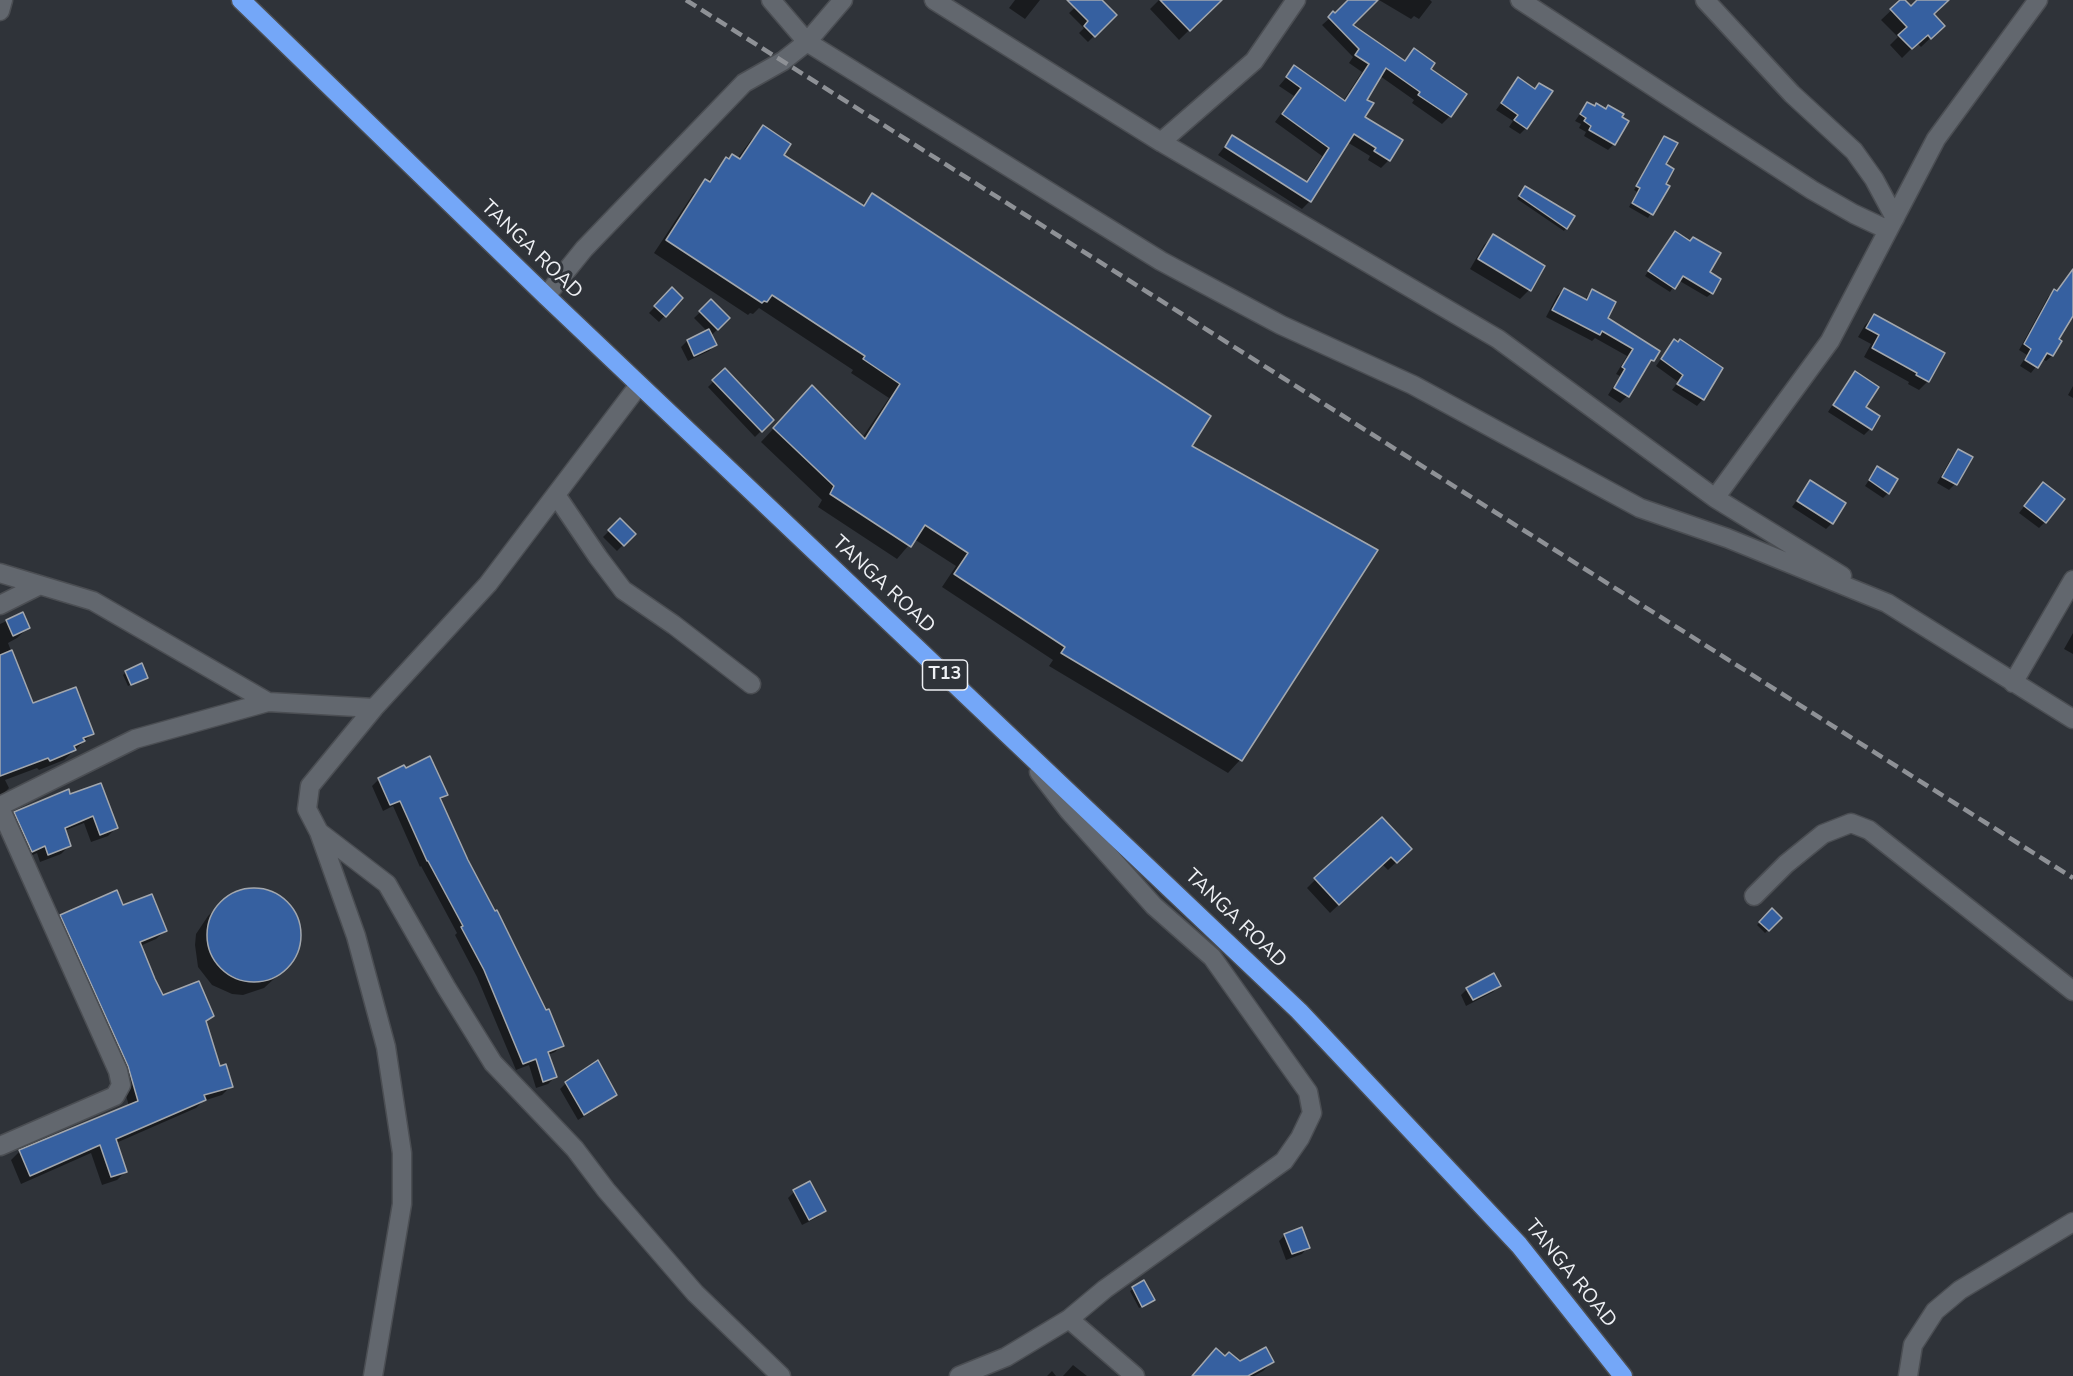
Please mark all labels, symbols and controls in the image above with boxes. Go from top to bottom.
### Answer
street label: TANGA ROAD [475,196,587,304]
street label: TANGA ROAD [827,531,939,639]
road number: T13 [922,660,968,690]
street label: TANGA ROAD [1179,865,1291,973]
street label: TANGA ROAD [1519,1215,1621,1333]

